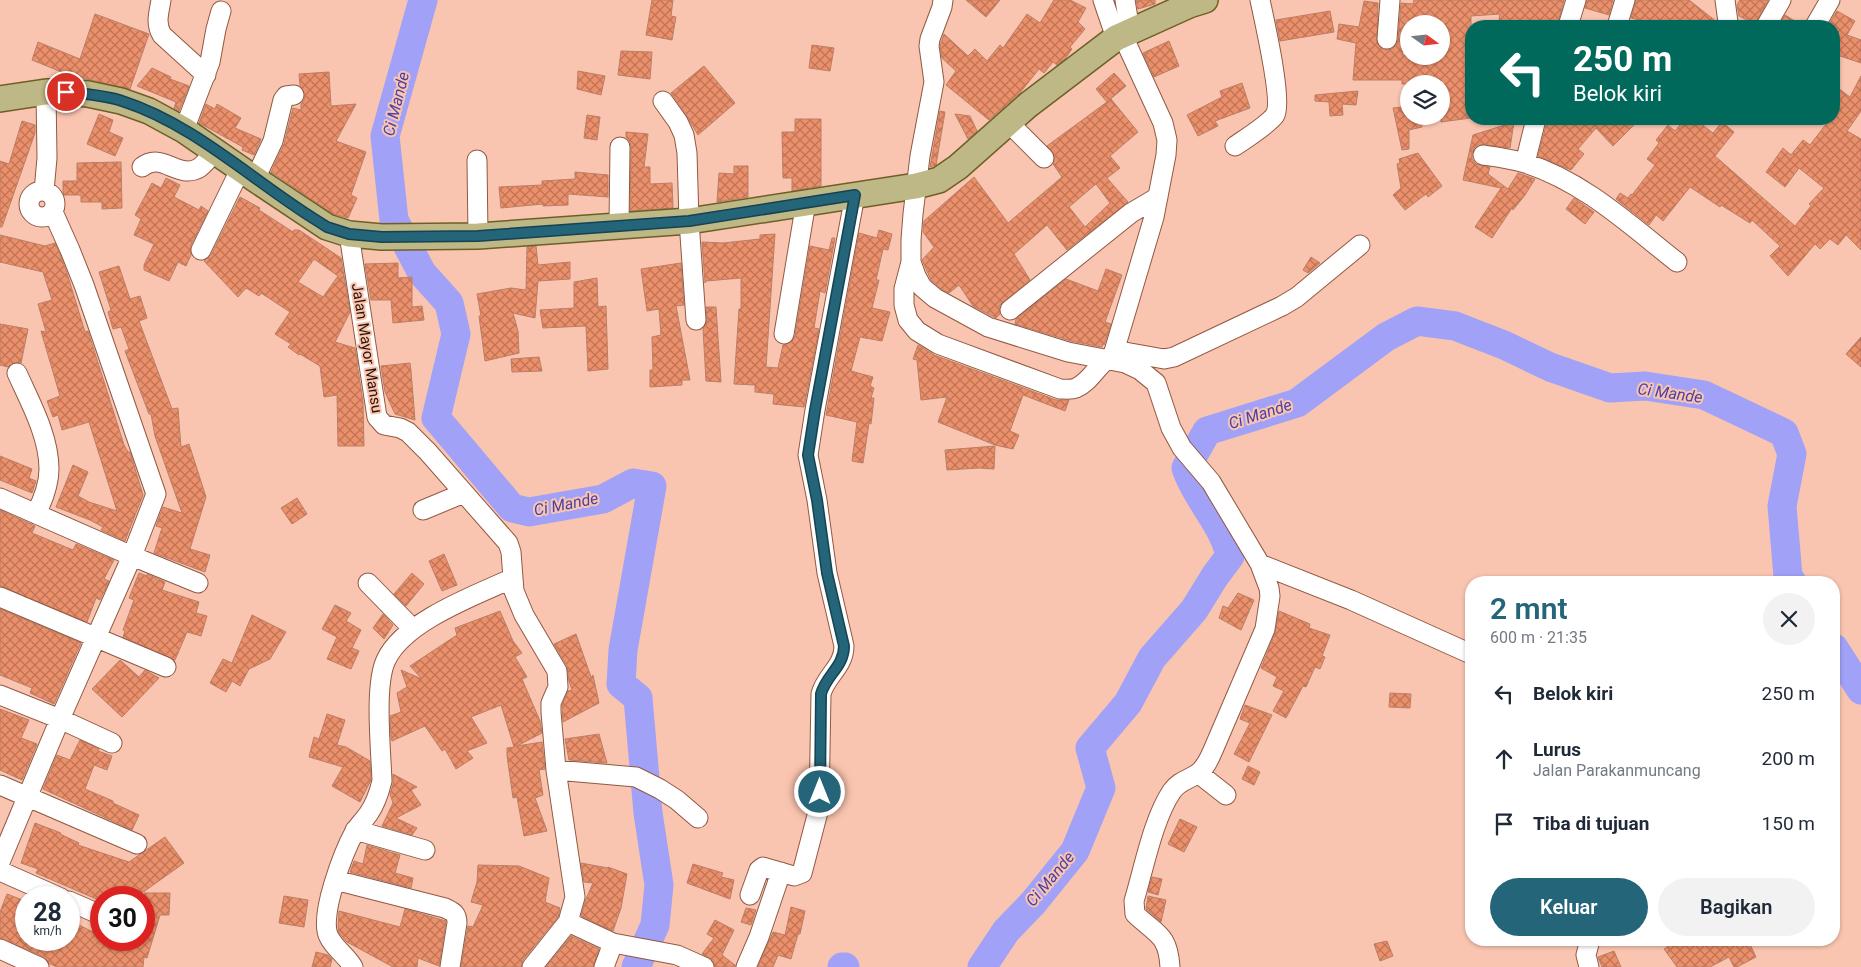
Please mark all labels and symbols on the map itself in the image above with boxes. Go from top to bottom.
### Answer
north arrow [1400,15,1450,65]
water label: Ci Mande [379,70,413,138]
pin [45,71,87,113]
street label: Jalan Mayor Mansu [348,282,386,414]
water label: Ci Mande [1636,379,1704,407]
water label: Ci Mande [1226,395,1294,433]
water label: Ci Mande [532,488,600,520]
position arrow [793,765,845,817]
water label: Ci Mande [1022,848,1078,910]
speed limit sign: 30 [90,886,155,951]

